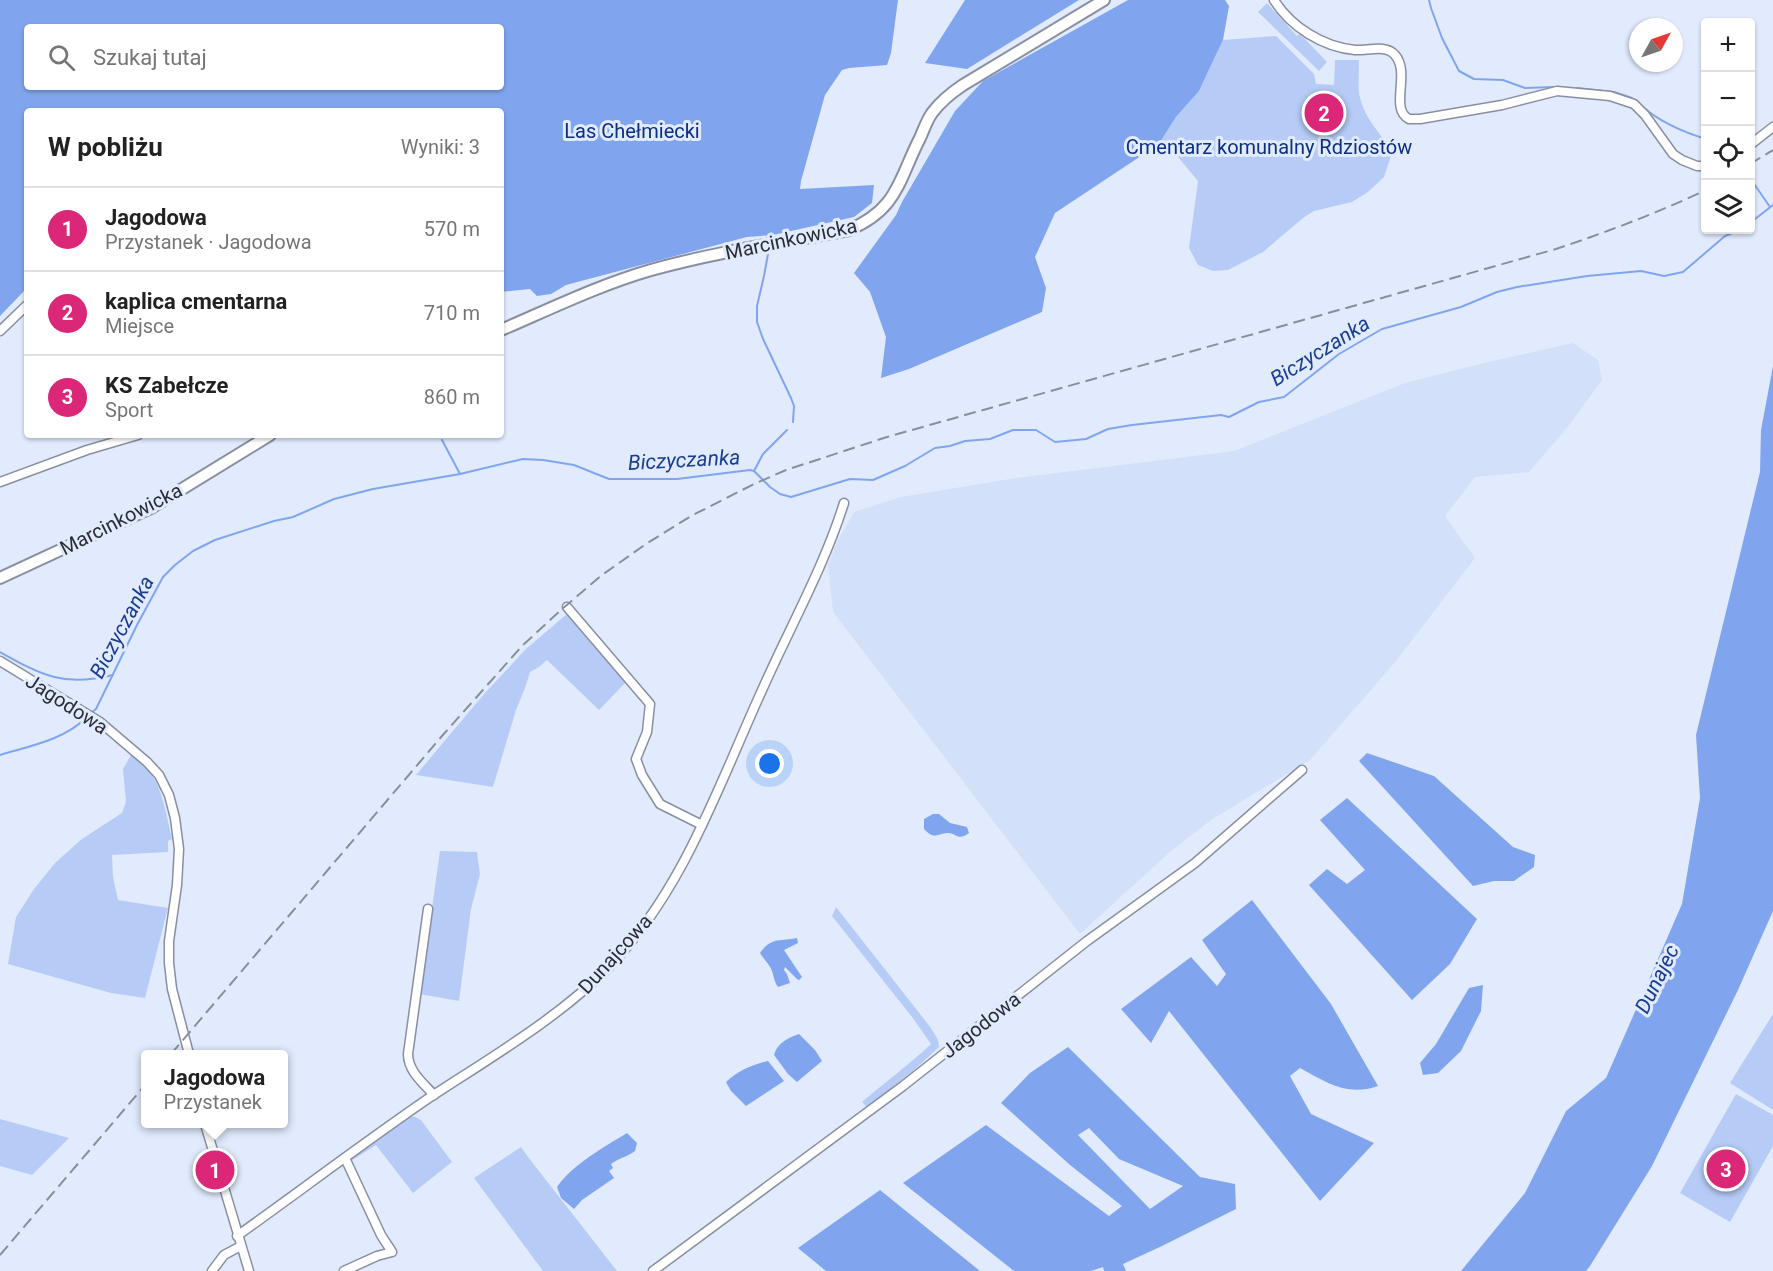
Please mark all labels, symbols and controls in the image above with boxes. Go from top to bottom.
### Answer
north arrow [1629,18,1683,72]
map controls [1701,18,1755,234]
button: + [1701,18,1755,72]
search box [24,24,504,90]
icon: search [45,41,78,74]
text: Szukaj tutaj [93,45,207,70]
button: − [1701,72,1755,126]
pin: 2 [1304,90,1344,136]
park label: Las Chełmiecki [564,119,700,143]
button: locate [1701,126,1755,180]
text: W pobliżu [48,132,163,162]
text: Wyniki: 3 [401,135,480,159]
park label: Cmentarz komunalny Rdziostów [1126,135,1412,159]
button: layers [1701,180,1755,234]
text: Jagodowa [105,205,207,230]
street label: Marcinkowicka [723,213,859,265]
text: 1 [62,217,73,241]
text: 570 m [424,217,480,241]
text: Przystanek · Jagodowa [105,230,312,254]
text: kaplica cmentarna [105,289,287,314]
text: 2 [62,301,73,325]
text: 710 m [424,301,480,325]
water label: Biczyczanka [1266,311,1374,391]
text: Miejsce [105,314,174,338]
text: KS Zabełcze [105,373,229,398]
text: 3 [62,385,73,409]
text: 860 m [424,385,480,409]
text: Sport [105,398,153,422]
water label: Biczyczanka [627,445,741,475]
street label: Marcinkowicka [56,478,186,560]
water label: Biczyczanka [85,572,159,682]
street label: Jagodowa [21,669,113,739]
your location [755,749,784,778]
street label: Dunajcowa [573,909,657,999]
water label: Dunajec [1630,941,1684,1017]
street label: Jagodowa [937,987,1025,1063]
popup [141,1050,288,1128]
text: Jagodowa [164,1065,265,1090]
text: Przystanek [164,1090,262,1114]
pin: 3 [1706,1146,1746,1192]
pin: 1 [196,1148,234,1192]

